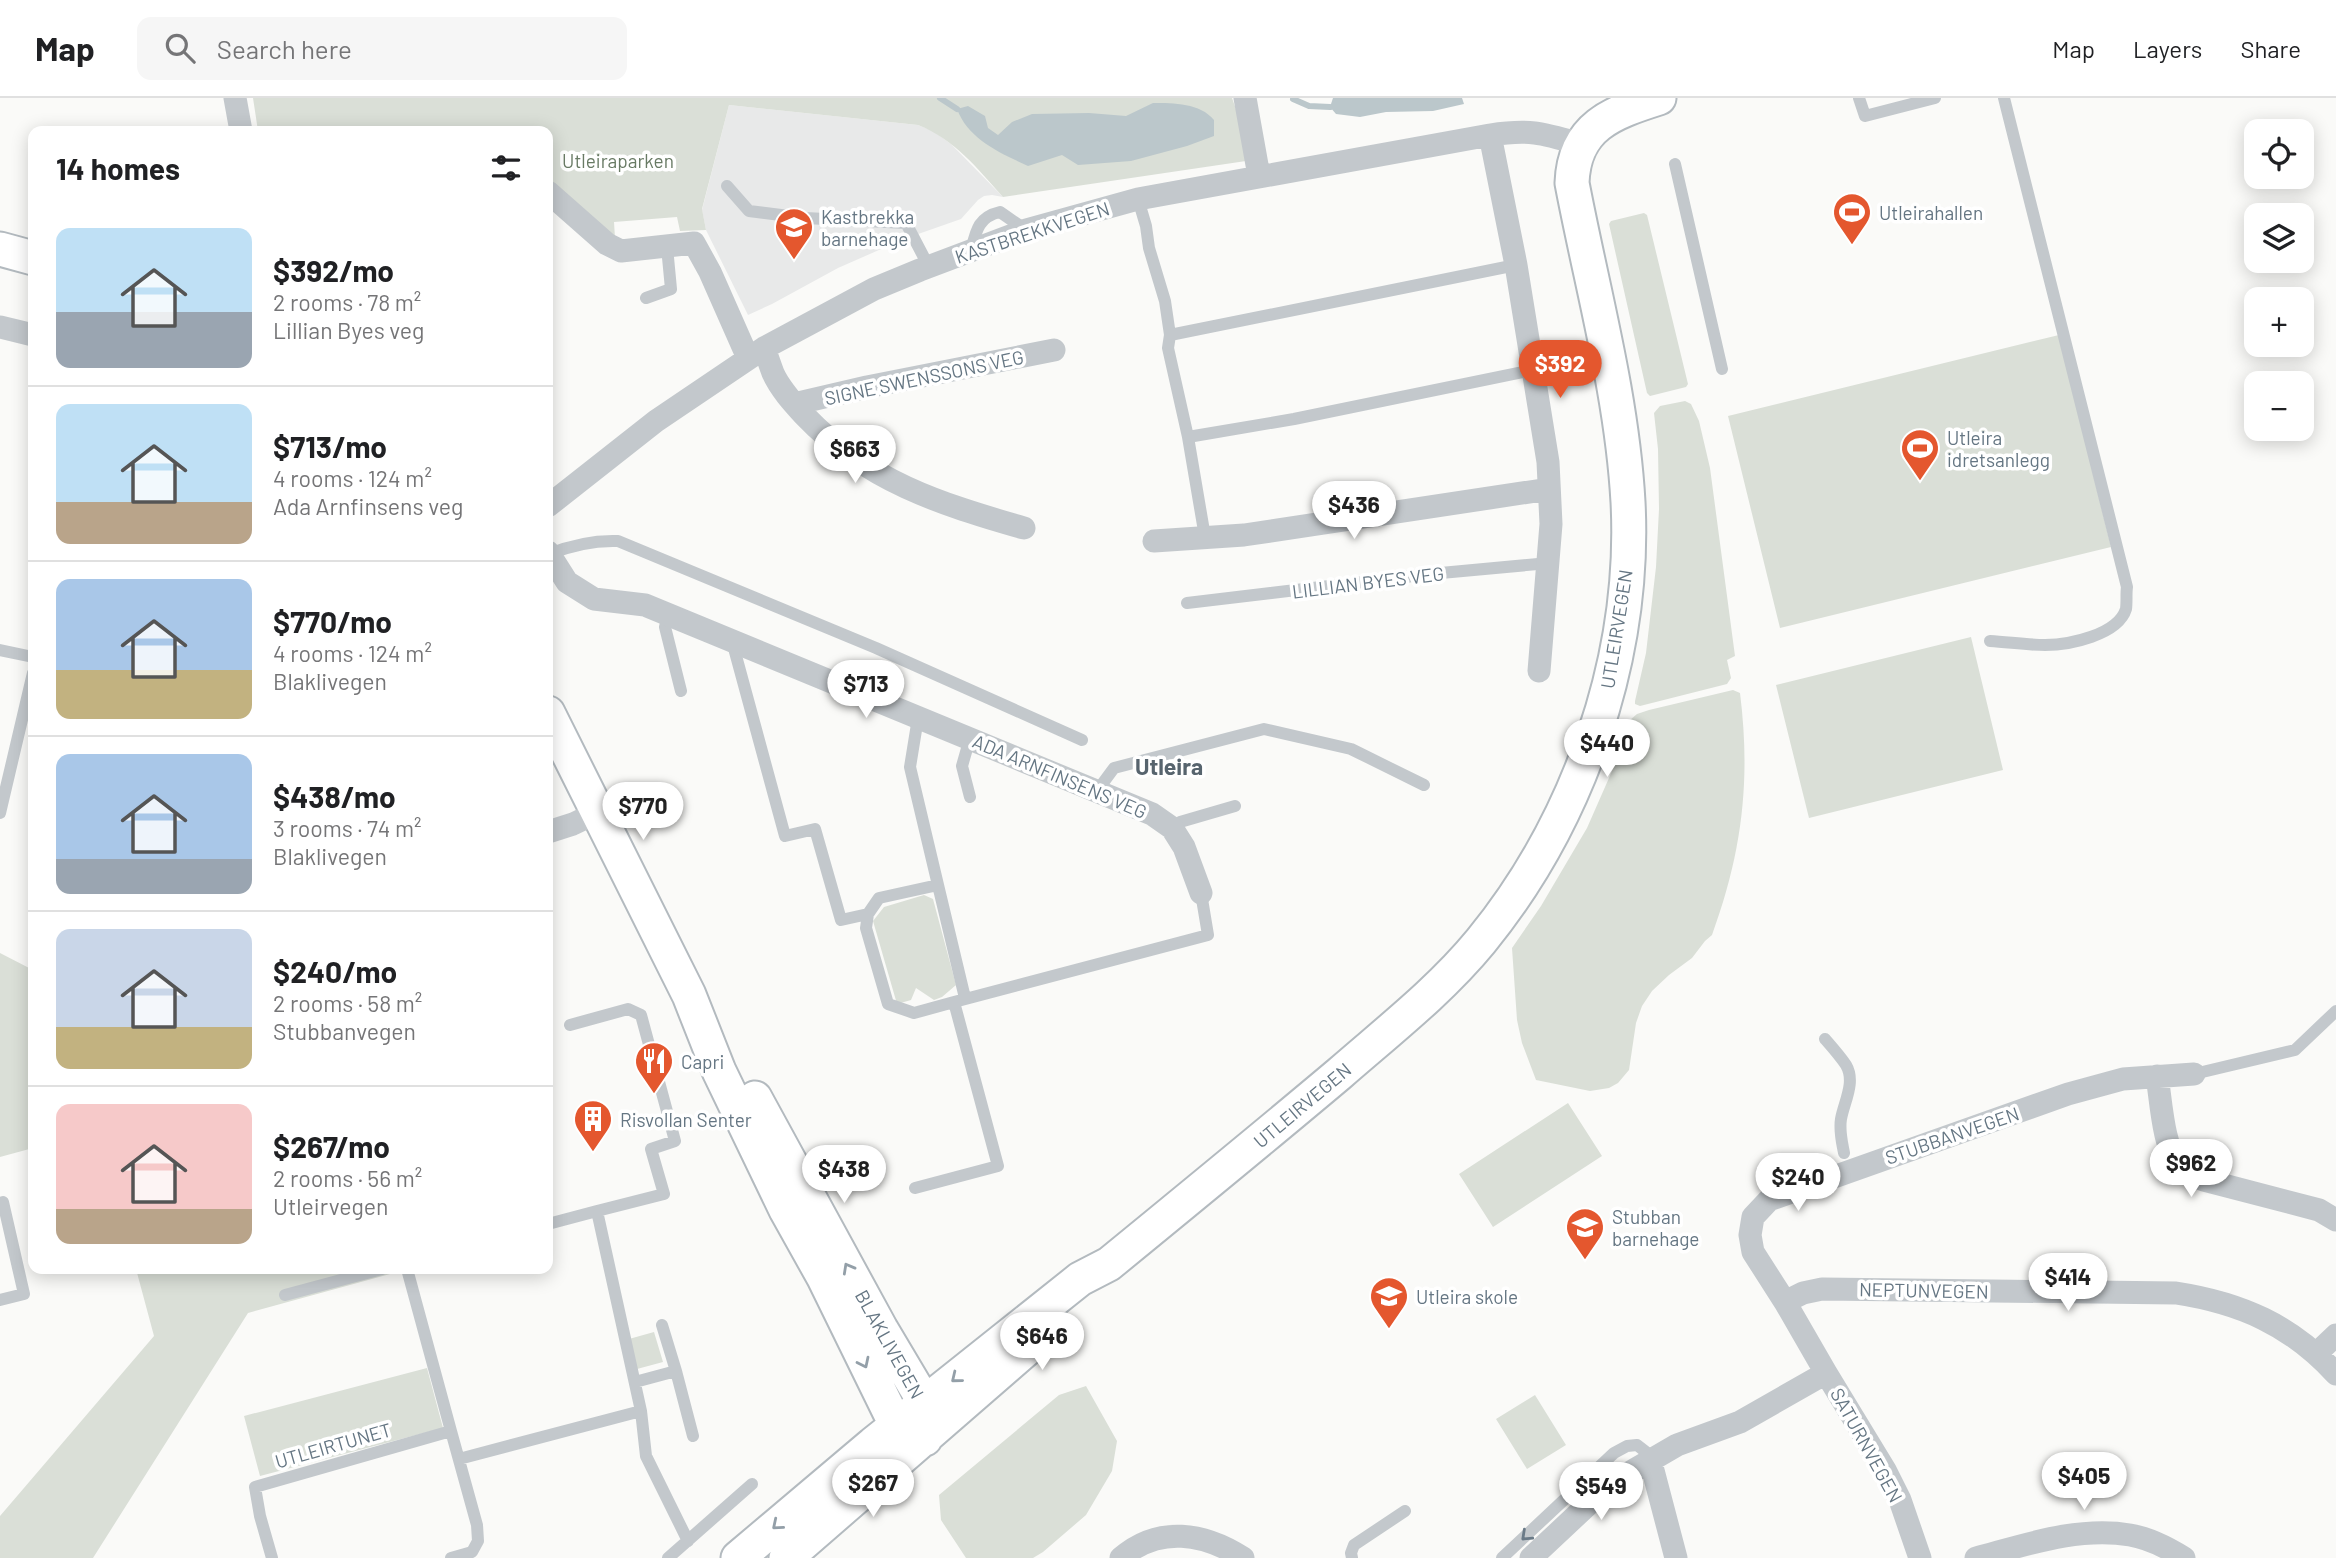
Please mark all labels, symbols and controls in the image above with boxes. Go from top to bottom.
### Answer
search box [137,17,627,80]
text: Map [35,28,95,68]
icon: search [161,29,199,67]
text: Search here [217,33,352,64]
text: Map [2052,34,2095,63]
text: Layers [2133,34,2202,63]
text: Share [2240,34,2301,63]
map controls [2244,119,2314,441]
button: locate [2244,119,2314,189]
icon: filters [487,149,525,187]
park label: Utleiraparken [562,149,674,172]
text: 14 homes [56,150,180,186]
sports icon: Utleirahallen [1831,191,1873,246]
street label: KASTBREKKVEGEN [952,196,1112,268]
place label: Utleirahallen [1879,201,1983,224]
button: layers [2244,203,2314,273]
place label: Kastbrekka barnehage [821,205,914,250]
school or university icon: Kastbrekka barnehage [773,206,815,261]
text: $392/mo [273,252,394,288]
icon: home [112,256,196,340]
button: + [2244,287,2314,357]
text: 2 rooms · 78 m² [273,288,421,316]
text: Lillian Byes veg [273,316,424,344]
pin: $392 [1519,341,1601,400]
street label: SIGNE SWENSSONS VEG [822,345,1026,409]
text: $392 [1535,349,1585,377]
button: − [2244,371,2314,441]
pin: $663 [814,426,896,485]
place label: Utleira idretsanlegg [1947,426,2050,471]
sports icon: Utleira idretsanlegg [1899,427,1941,482]
text: $713/mo [273,428,387,464]
icon: home [112,432,196,516]
text: $663 [830,434,880,462]
text: 4 rooms · 124 m² [273,464,432,492]
pin: $436 [1313,482,1395,541]
text: $436 [1328,490,1380,518]
text: Ada Arnfinsens veg [273,492,463,520]
street label: LILLIAN BYES VEG [1291,561,1445,603]
street label: UTLEIRVEGEN [1595,568,1637,690]
text: $770/mo [273,603,392,639]
icon: home [112,607,196,691]
text: 4 rooms · 124 m² [273,639,432,667]
pin: $713 [825,660,907,720]
text: Blaklivegen [273,667,387,695]
text: $713 [843,669,889,697]
pin: $440 [1566,720,1648,779]
text: $440 [1580,728,1634,756]
street label: ADA ARNFINSENS VEG [969,729,1151,823]
district label: Utleira [1135,752,1203,780]
text: $438/mo [273,778,396,814]
icon: home [112,782,196,866]
pin: $770 [602,782,684,842]
text: $770 [618,791,668,819]
text: 3 rooms · 74 m² [273,814,422,842]
text: Blaklivegen [273,842,387,870]
text: $240/mo [273,953,397,989]
icon: home [112,957,196,1041]
text: 2 rooms · 58 m² [273,989,422,1017]
text: Stubbanvegen [273,1017,416,1045]
restaurant icon: Capri [633,1040,675,1095]
place label: Capri [681,1050,724,1073]
street label: UTLEIRVEGEN [1249,1058,1355,1152]
building icon: Risvollan Senter [572,1098,614,1153]
street label: STUBBANVEGEN [1882,1101,2022,1169]
place label: Risvollan Senter [620,1108,752,1131]
text: $267/mo [273,1128,390,1164]
icon: home [112,1132,196,1216]
pin: $962 [2150,1140,2232,1199]
pin: $438 [803,1146,885,1205]
text: $962 [2166,1148,2216,1176]
text: $438 [818,1154,870,1182]
pin: $240 [1757,1154,1839,1213]
text: $240 [1771,1162,1825,1190]
text: 2 rooms · 56 m² [273,1164,422,1192]
text: Utleirvegen [273,1192,388,1220]
place label: Stubban barnehage [1612,1205,1699,1250]
school or university icon: Stubban barnehage [1564,1206,1606,1261]
pin: $414 [2027,1254,2109,1313]
text: $414 [2045,1262,2091,1290]
one-way arrow [843,1263,856,1276]
school or university icon: Utleira skole [1368,1275,1410,1330]
street label: NEPTUNVEGEN [1859,1277,1989,1303]
place label: Utleira skole [1416,1285,1518,1308]
street label: BLAKLIVEGEN [851,1286,929,1402]
pin: $646 [1001,1312,1083,1372]
text: $646 [1016,1321,1068,1349]
one-way arrow [856,1356,870,1368]
one-way arrow [952,1369,964,1382]
street label: SATURNVEGEN [1826,1384,1908,1506]
street label: UTLEIRTUNET [272,1417,394,1473]
pin: $405 [2043,1452,2125,1512]
pin: $267 [832,1460,914,1519]
text: $405 [2058,1461,2110,1489]
pin: $549 [1560,1462,1642,1522]
text: $267 [848,1468,898,1496]
text: $549 [1575,1471,1627,1499]
one-way arrow [772,1517,785,1529]
one-way arrow [1521,1527,1534,1540]

